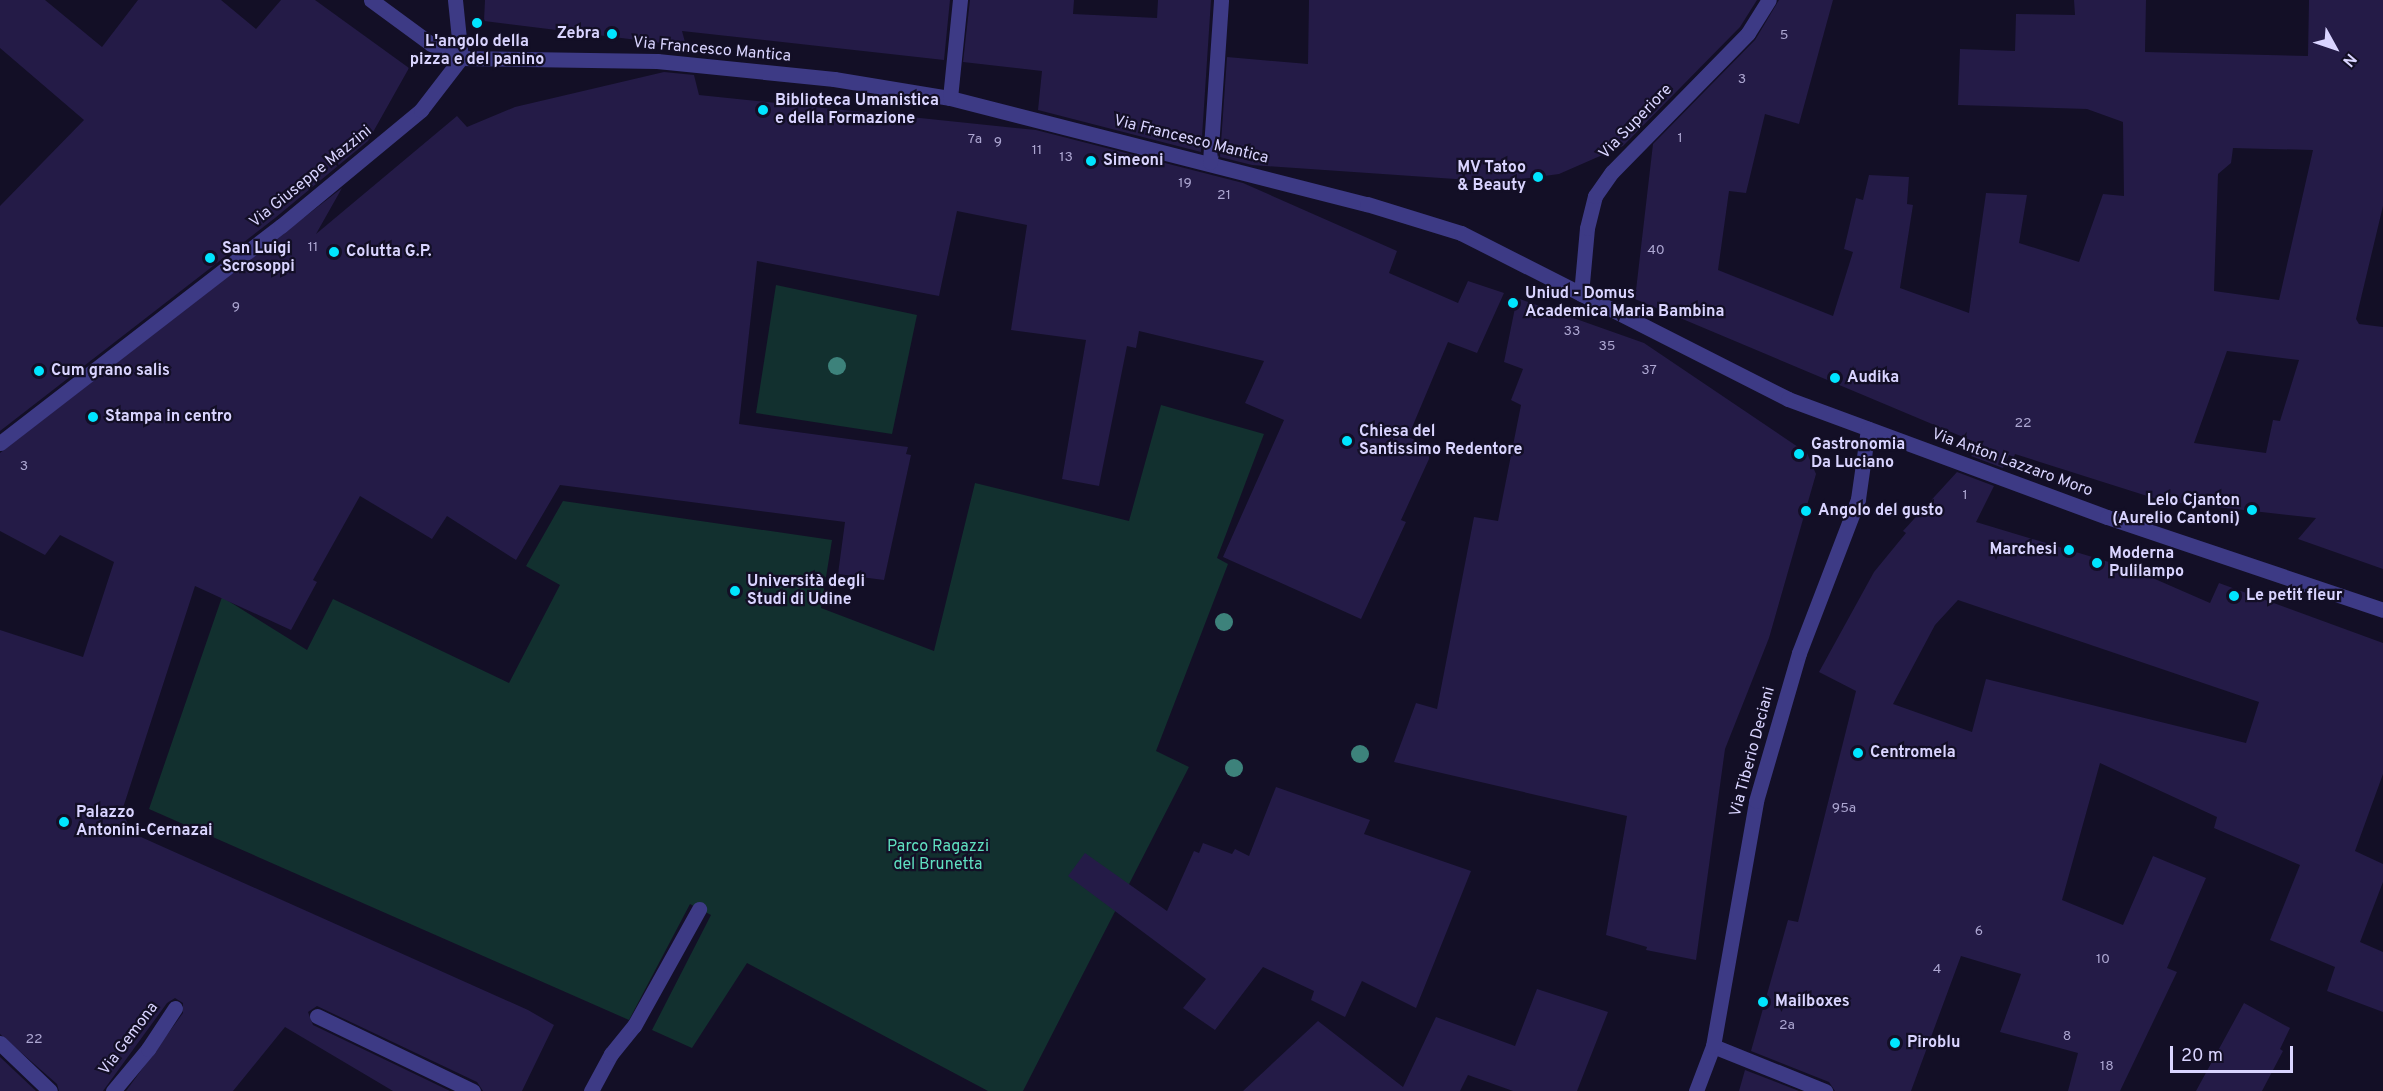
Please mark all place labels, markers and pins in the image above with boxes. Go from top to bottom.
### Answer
marker: L'angolo della pizza e del panino [470,16,484,30]
place label: Zebra [557,24,600,44]
marker: Zebra [605,27,619,41]
place label: L'angolo della pizza e del panino [410,32,544,70]
place label: Biblioteca Umanistica e della Formazione [775,91,939,129]
marker: Biblioteca Umanistica e della Formazione [756,103,770,117]
place label: Simeoni [1103,151,1164,171]
marker: Simeoni [1084,154,1098,168]
place label: MV Tatoo & Beauty [1457,158,1526,196]
marker: MV Tatoo & Beauty [1531,170,1545,184]
place label: San Luigi Scrosoppi [222,239,295,277]
place label: Colutta G.P. [346,242,432,262]
marker: Colutta G.P. [327,245,341,259]
marker: San Luigi Scrosoppi [203,251,217,265]
place label: Uniud - Domus Academica Maria Bambina [1525,284,1724,322]
marker: Uniud - Domus Academica Maria Bambina [1506,296,1520,310]
place label: Cum grano salis [51,361,170,381]
marker: Cum grano salis [32,364,46,378]
place label: Audika [1847,368,1899,388]
marker: Audika [1828,371,1842,385]
place label: Stampa in centro [105,407,232,427]
marker: Stampa in centro [86,410,100,424]
place label: Chiesa del Santissimo Redentore [1359,422,1522,460]
marker: Chiesa del Santissimo Redentore [1340,434,1354,448]
place label: Gastronomia Da Luciano [1811,435,1905,473]
marker: Gastronomia Da Luciano [1792,447,1806,461]
place label: Lelo Cjanton (Aurelio Cantoni) [2112,491,2240,529]
place label: Angolo del gusto [1818,501,1943,521]
marker: Lelo Cjanton (Aurelio Cantoni) [2245,503,2259,517]
marker: Angolo del gusto [1799,504,1813,518]
place label: Marchesi [1989,540,2057,560]
marker: Marchesi [2062,543,2076,557]
place label: Moderna Pulilampo [2109,544,2184,582]
marker: Moderna Pulilampo [2090,556,2104,570]
place label: Università degli Studi di Udine [747,572,865,610]
marker: Università degli Studi di Udine [728,584,742,598]
place label: Le petit fleur [2246,586,2342,606]
marker: Le petit fleur [2227,589,2241,603]
place label: Centromela [1870,743,1956,763]
marker: Centromela [1851,746,1865,760]
place label: Palazzo Antonini-Cernazai [76,803,213,841]
marker: Palazzo Antonini-Cernazai [57,815,71,829]
place label: Mailboxes [1775,992,1850,1012]
marker: Mailboxes [1756,995,1770,1009]
place label: Piroblu [1907,1033,1960,1053]
marker: Piroblu [1888,1036,1902,1050]

